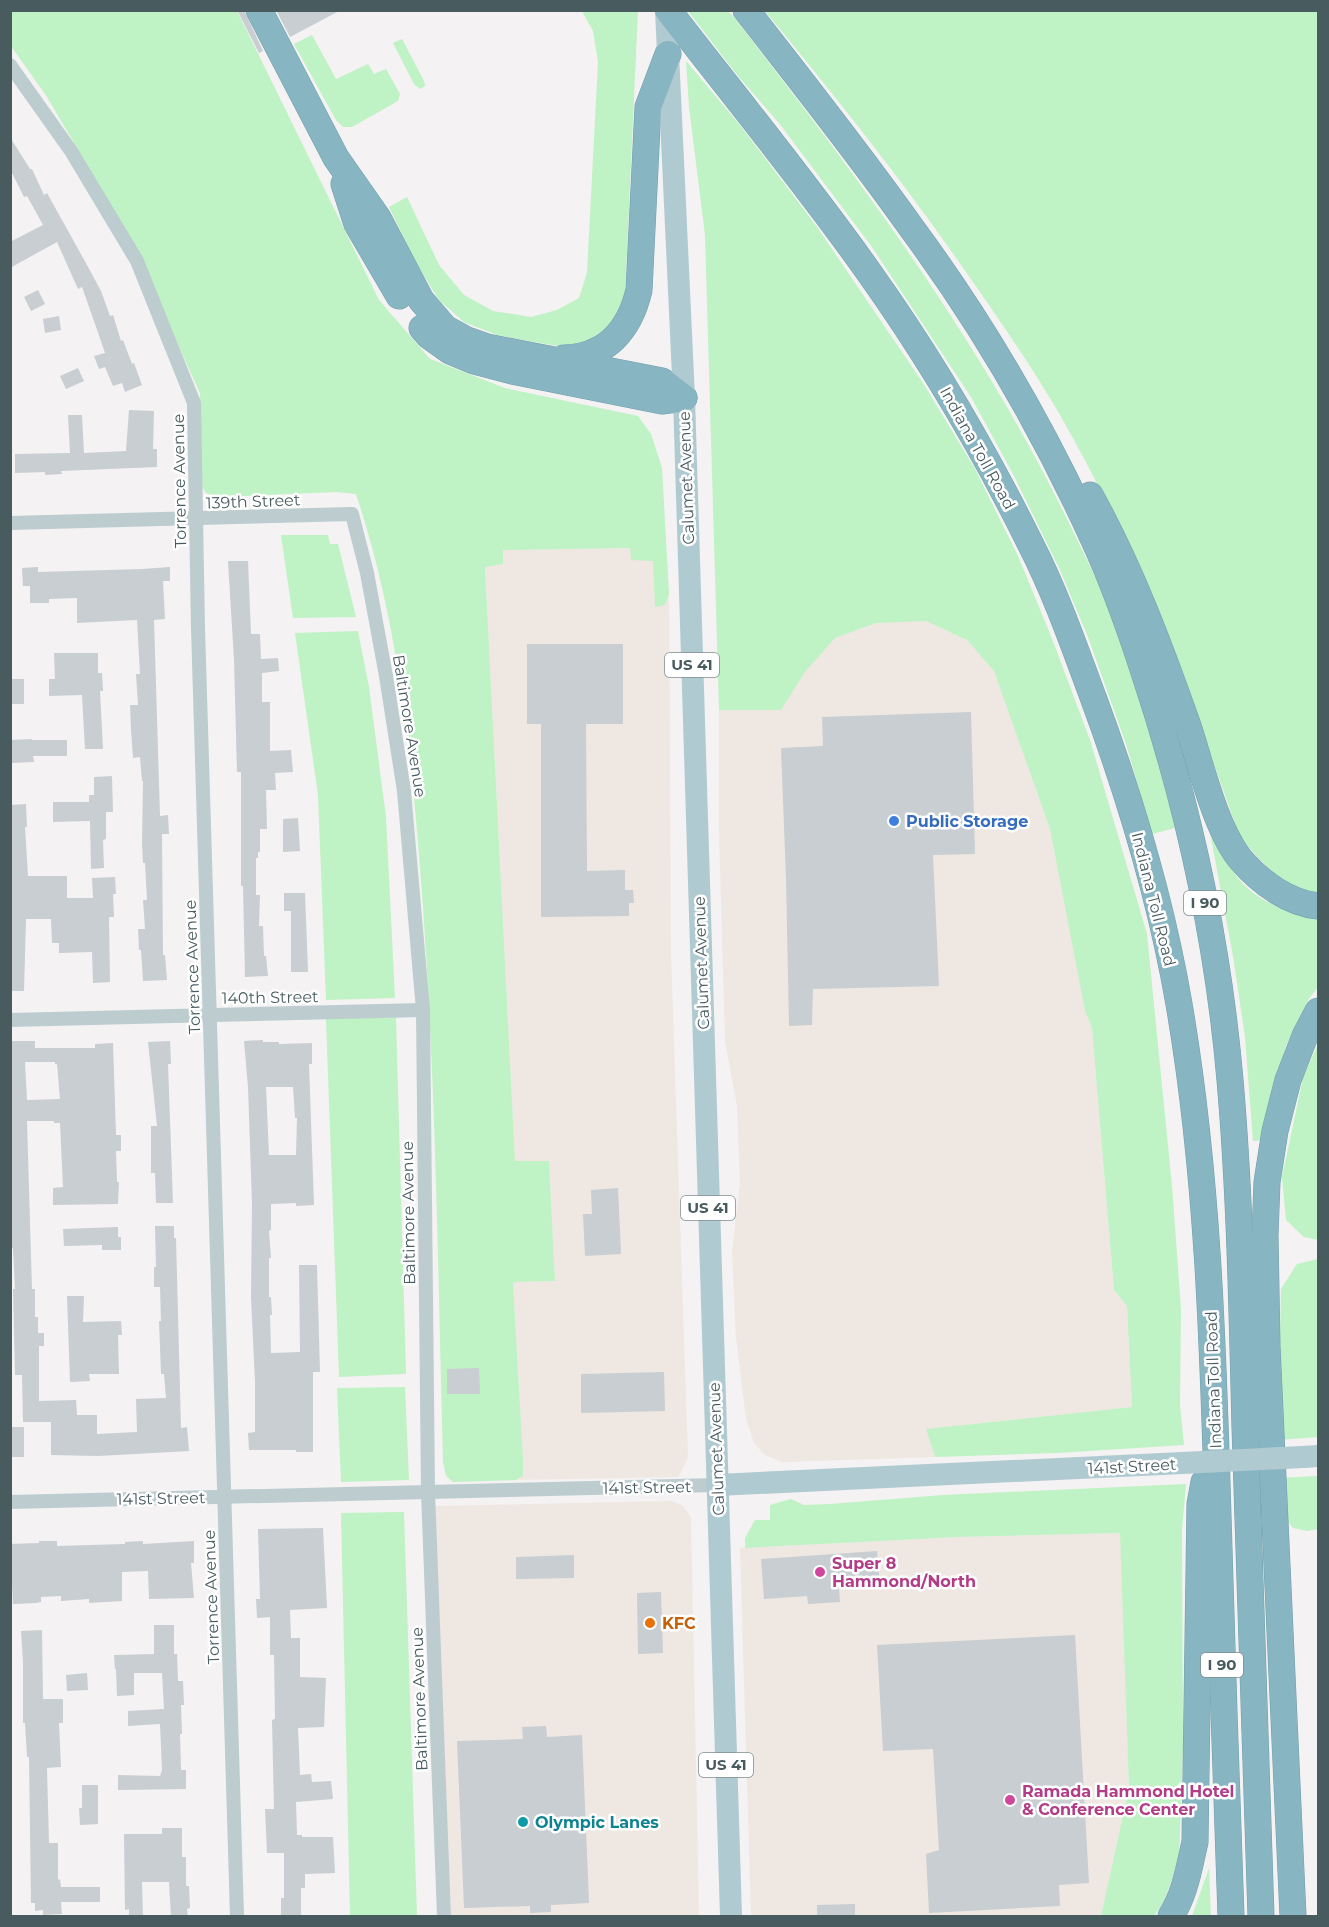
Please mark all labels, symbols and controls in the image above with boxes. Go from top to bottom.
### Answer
street label: Indiana Toll Road [936,383,1019,513]
street label: Calumet Avenue [675,411,698,545]
street label: Torrence Avenue [169,414,190,548]
street label: 139th Street [205,490,301,513]
road number: US 41 [665,653,719,677]
street label: Baltimore Avenue [389,654,430,799]
place label: Public Storage [906,812,1028,831]
marker: Public Storage [887,814,901,828]
street label: Indiana Toll Road [1128,830,1179,968]
road number: I 90 [1184,891,1226,915]
street label: Calumet Avenue [690,896,713,1030]
street label: Torrence Avenue [181,899,204,1034]
street label: 140th Street [221,987,319,1008]
street label: Baltimore Avenue [398,1141,419,1285]
road number: US 41 [681,1196,735,1220]
street label: Indiana Toll Road [1202,1311,1225,1449]
street label: Calumet Avenue [705,1382,728,1516]
street label: 141st Street [1087,1455,1177,1478]
street label: 141st Street [603,1477,692,1498]
street label: 141st Street [117,1488,206,1509]
street label: Torrence Avenue [200,1529,223,1664]
place label: Super 8 Hammond/North [832,1554,976,1591]
marker: Super 8 Hammond/North [813,1565,827,1579]
place label: KFC [662,1614,696,1633]
marker: KFC [643,1616,657,1630]
street label: Baltimore Avenue [407,1627,432,1771]
road number: I 90 [1201,1653,1243,1677]
road number: US 41 [699,1753,753,1777]
place label: Ramada Hammond Hotel & Conference Center [1022,1782,1234,1819]
marker: Ramada Hammond Hotel & Conference Center [1003,1793,1017,1807]
place label: Olympic Lanes [535,1813,659,1832]
marker: Olympic Lanes [516,1815,530,1829]

